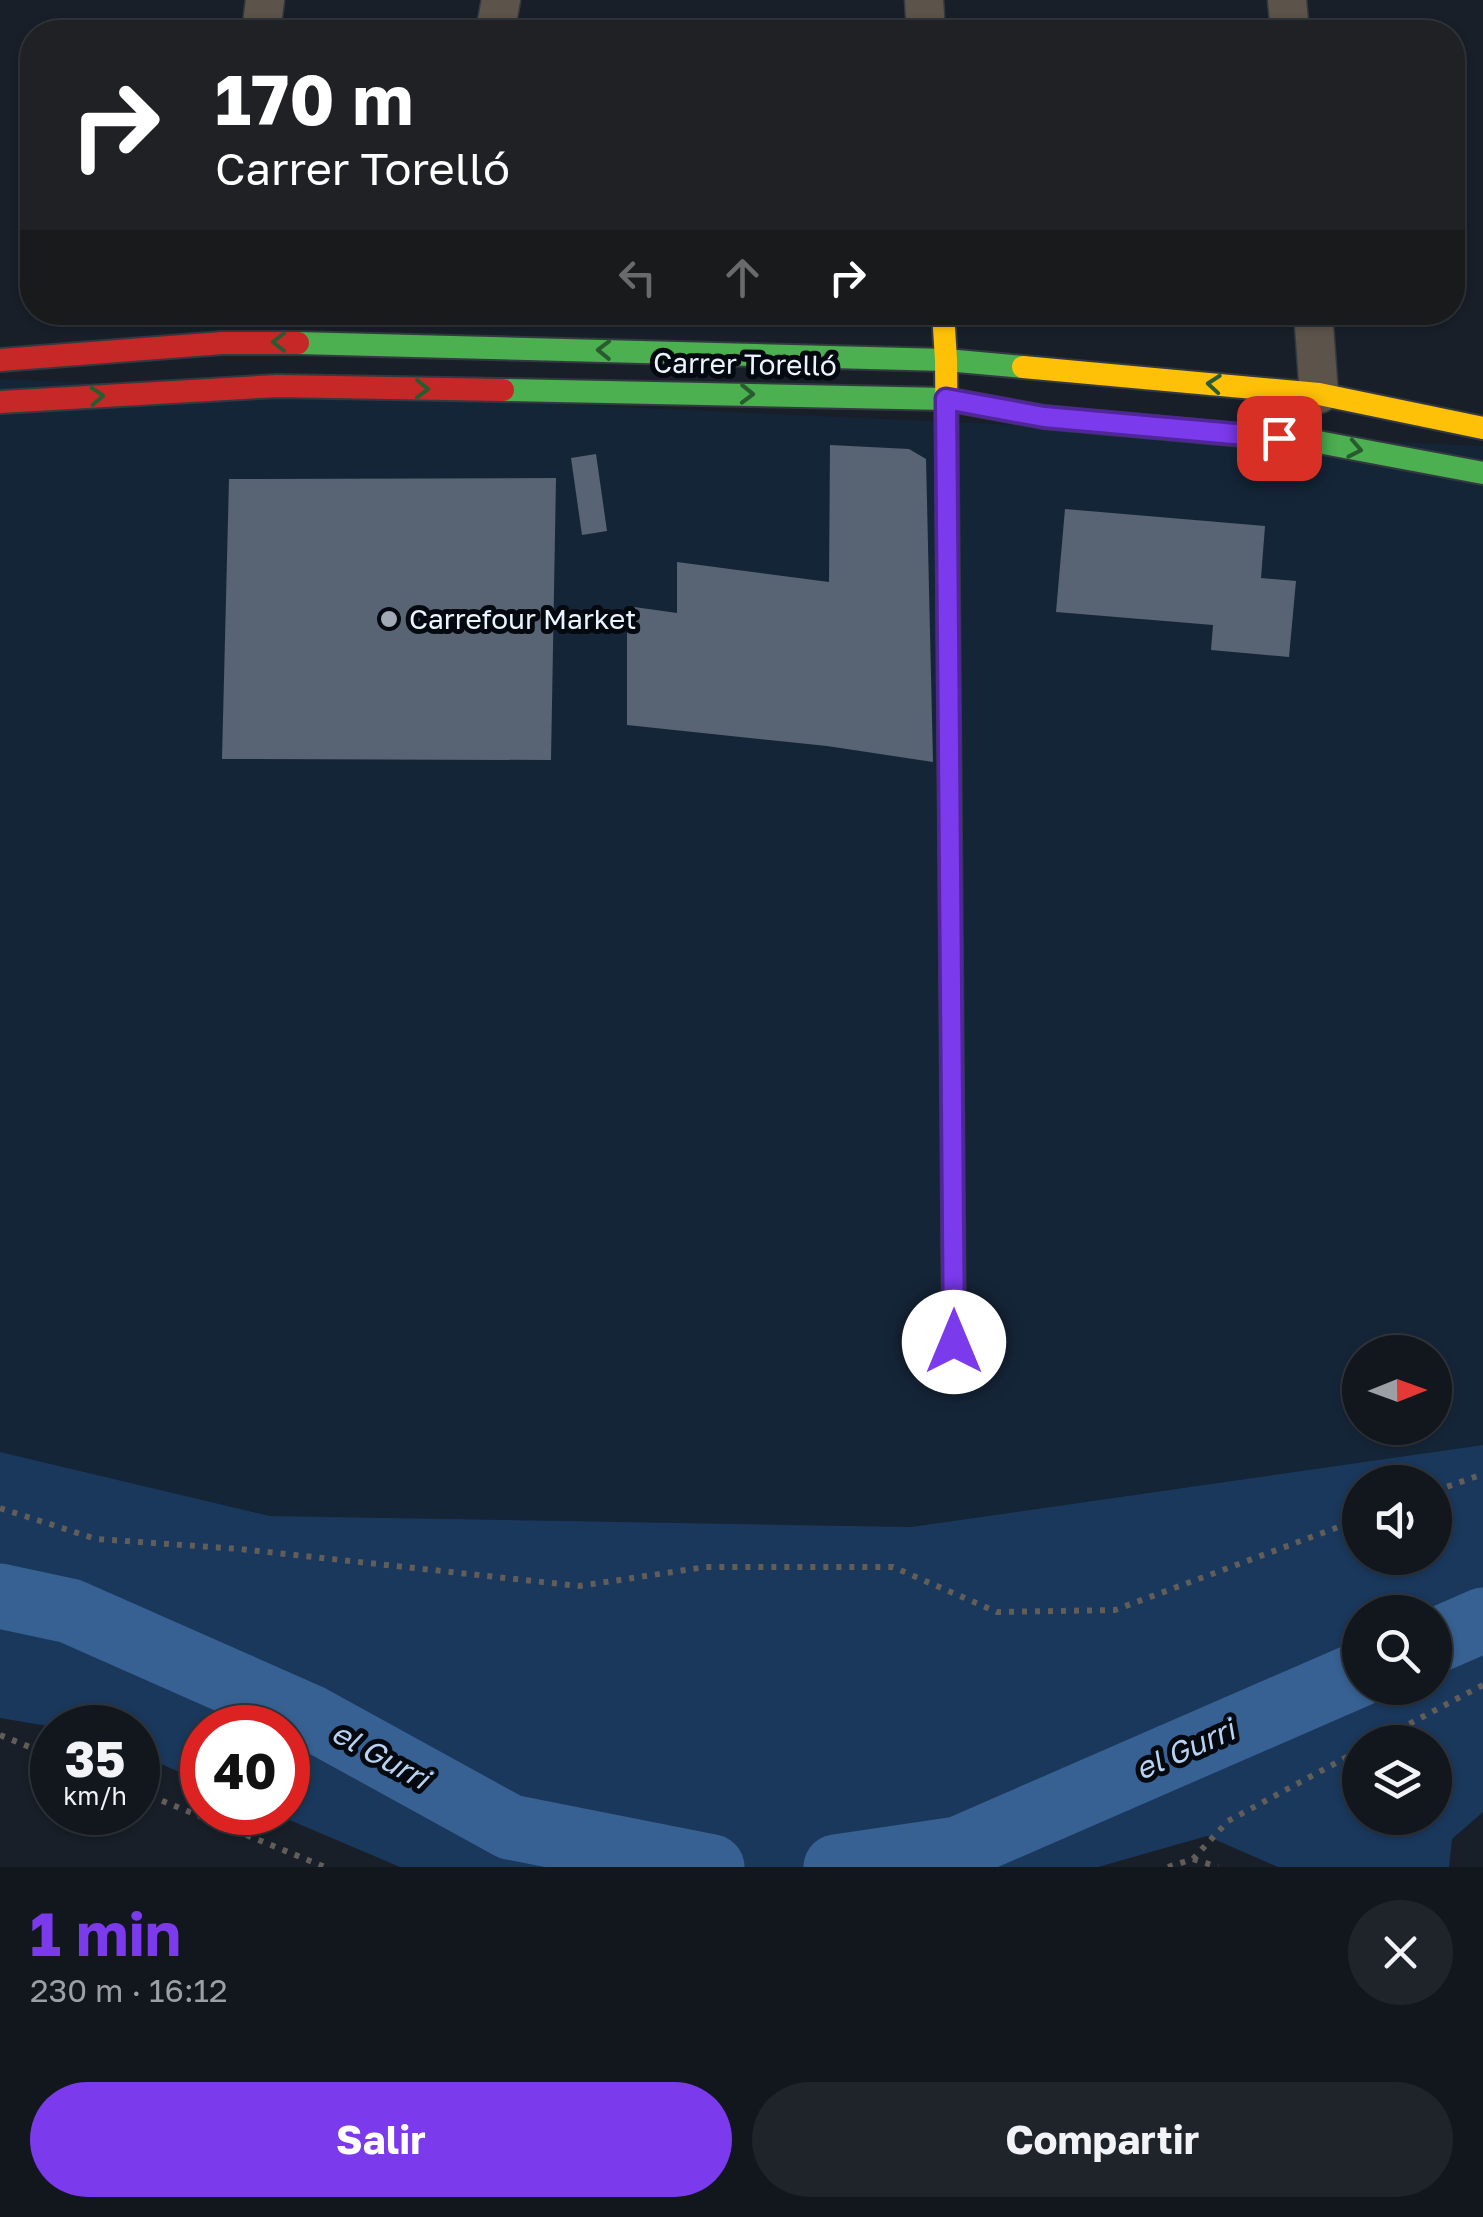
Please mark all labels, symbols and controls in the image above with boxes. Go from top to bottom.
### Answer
text: 170 m [215,56,413,140]
icon: right [50,60,180,190]
text: Carrer Torelló [215,141,510,195]
icon: left [610,250,665,305]
icon: ahead [715,250,770,305]
icon: right [820,250,875,305]
one-way arrow [270,332,286,353]
one-way arrow [595,340,611,361]
street label: Carrer Torelló [653,345,837,382]
one-way arrow [1206,374,1222,396]
one-way arrow [415,378,431,399]
one-way arrow [739,384,755,405]
one-way arrow [90,386,106,407]
pin [1237,396,1322,481]
icon: arrive [1252,411,1307,466]
one-way arrow [1347,437,1364,458]
place label: Carrefour Market [409,602,637,635]
marker: Carrefour Market [378,608,400,630]
position arrow [902,1290,1006,1394]
north arrow [1342,1335,1452,1445]
map controls [1342,1335,1452,1835]
button: sound [1342,1465,1452,1575]
button: search [1342,1595,1452,1705]
speed limit sign: 40 [180,1705,310,1835]
water label: el Gurri [1129,1710,1243,1787]
water label: el Gurri [326,1714,438,1798]
button: layers [1342,1725,1452,1835]
text: 35 [64,1728,125,1788]
text: km/h [63,1780,127,1811]
text: 1 min [30,1897,181,1969]
button: close [1348,1900,1453,2005]
text: 230 m · 16:12 [30,1971,228,2009]
button: Salir [30,2082,732,2197]
button: Compartir [752,2082,1453,2197]

